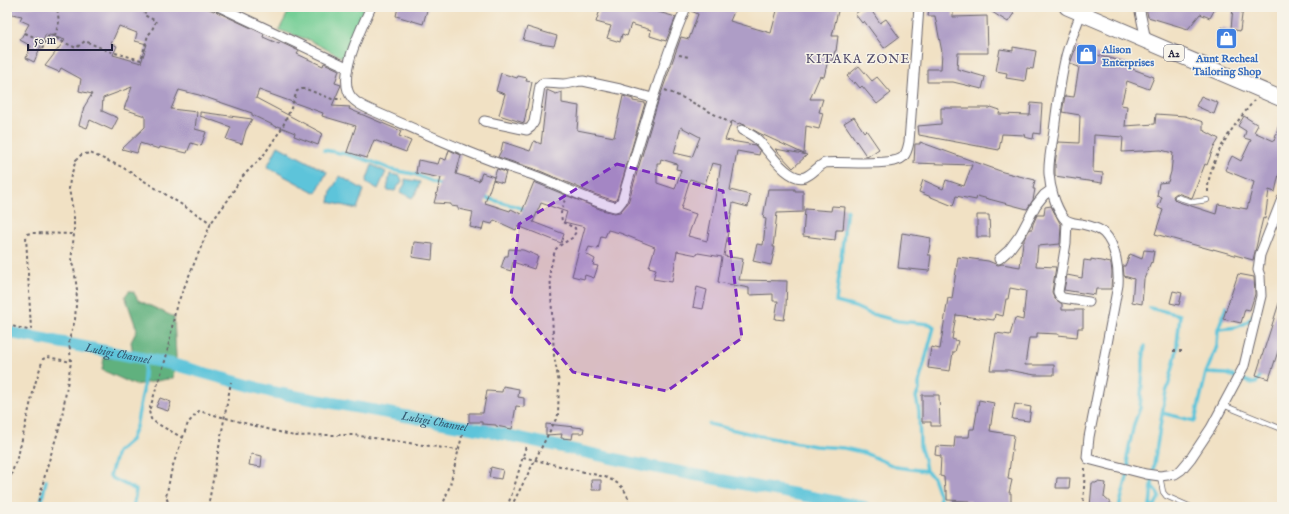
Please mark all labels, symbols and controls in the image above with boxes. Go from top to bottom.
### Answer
shop icon: Aunt Recheal Tailoring Shop [1214,25,1240,51]
scale bar [28,26,112,52]
text: 50 m [34,33,56,48]
shop icon: Alison Enterprises [1073,42,1099,68]
place label: Alison Enterprises [1101,43,1154,70]
road number: A2 [1164,45,1184,61]
district label: KITAKA ZONE [806,51,910,68]
place label: Aunt Recheal Tailoring Shop [1192,52,1261,79]
water label: Lubigi Channel [83,340,153,368]
water label: Lubigi Channel [399,408,470,435]

